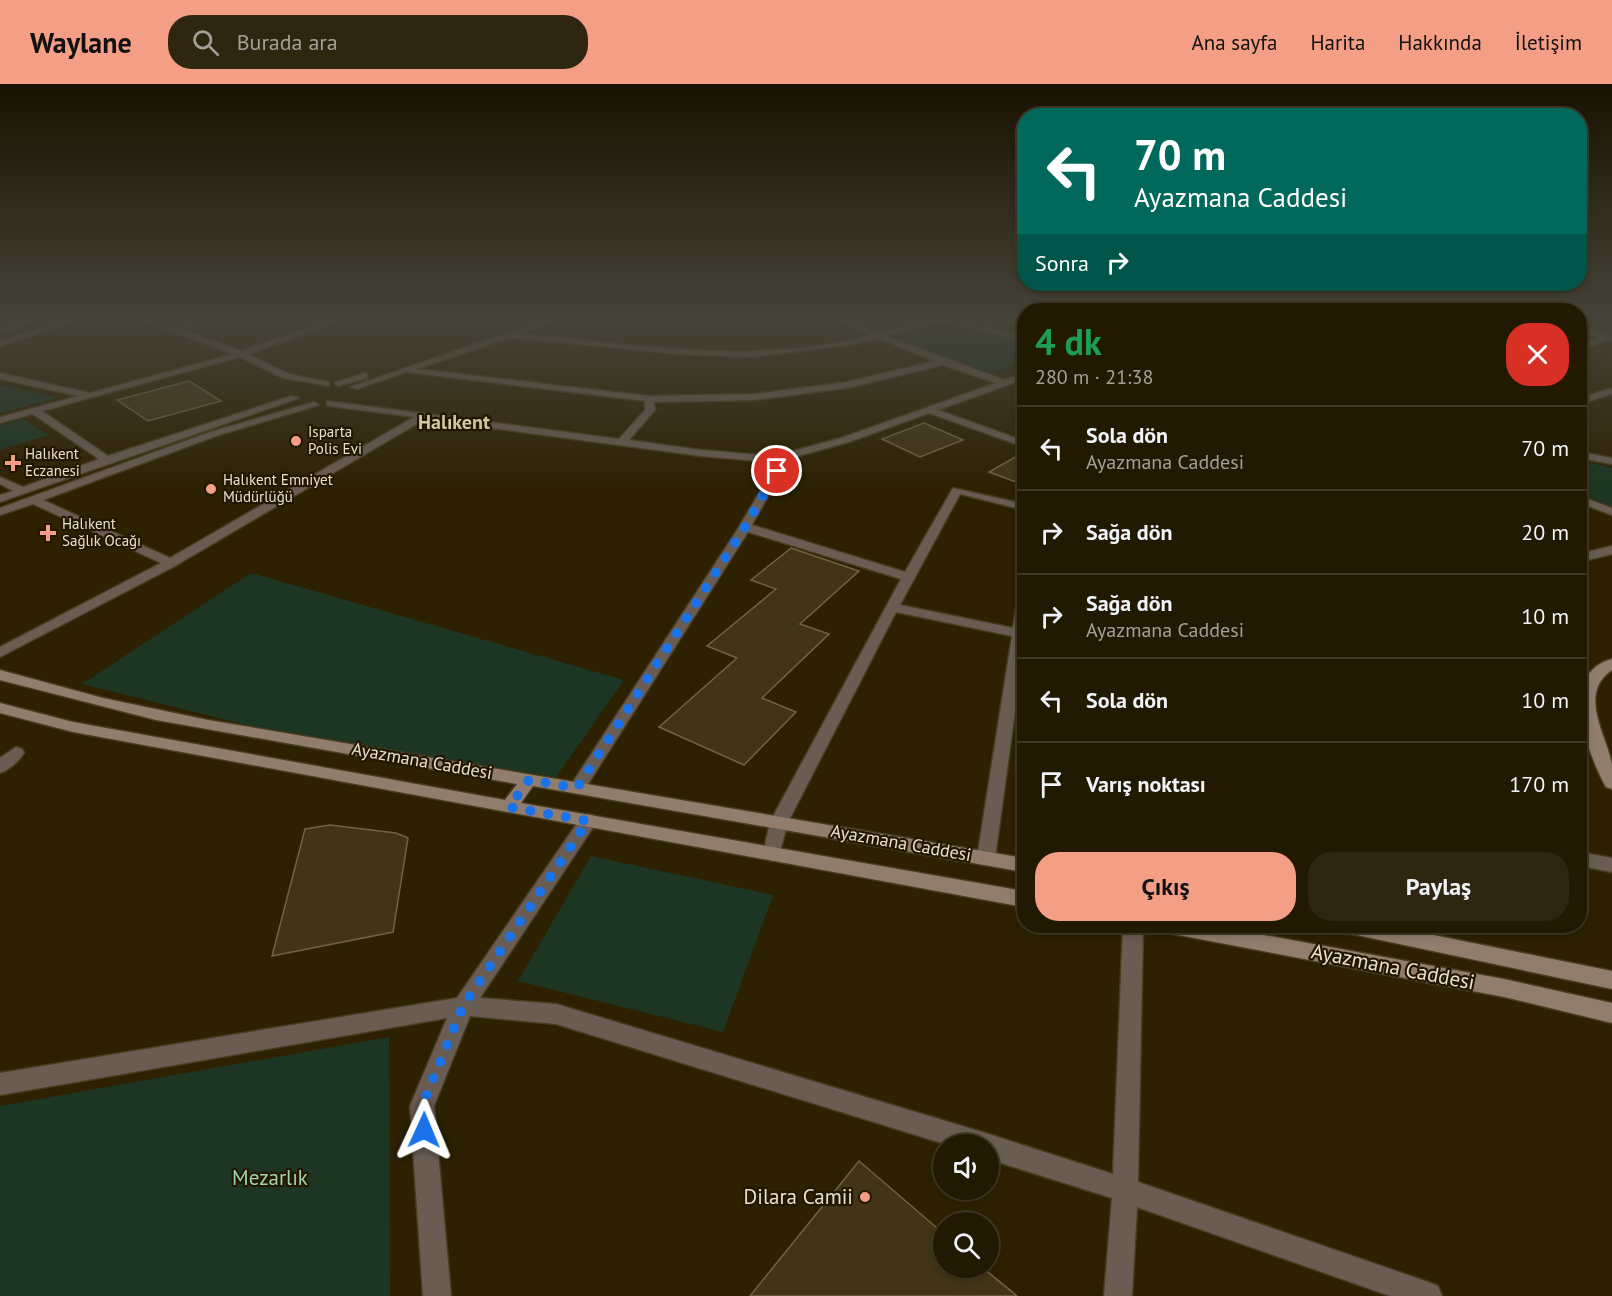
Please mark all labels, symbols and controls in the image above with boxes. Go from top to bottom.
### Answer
search box [168,15,588,69]
text: Waylane [30,24,132,61]
icon: search [189,26,222,59]
text: Burada ara [237,28,338,56]
text: Ana sayfa [1192,29,1277,56]
text: Harita [1310,29,1365,56]
text: Hakkında [1398,29,1482,56]
text: İletişim [1515,29,1582,56]
text: 70 m [1134,127,1226,182]
icon: left [1035,132,1113,210]
text: Ayazmana Caddesi [1134,180,1347,214]
icon: right [1101,246,1134,279]
text: Sonra [1035,249,1089,277]
text: 4 dk [1035,318,1102,365]
button: close [1506,323,1569,386]
text: 280 m · 21:38 [1035,364,1153,390]
district label: Halıkent [418,409,490,435]
text: Sola dön [1086,421,1168,449]
place label: Isparta Polis Evi [308,422,362,458]
icon: left [1035,432,1068,465]
marker: Isparta Polis Evi [289,434,303,448]
text: 70 m [1521,434,1569,462]
place label: Halıkent Eczanesi [25,444,80,480]
pin [751,445,802,496]
text: Ayazmana Caddesi [1086,449,1244,475]
icon: arrive [760,454,793,487]
marker: Halıkent Eczanesi [6,456,20,470]
place label: Halıkent Emniyet Müdürlüğü [223,470,333,506]
marker: Halıkent Emniyet Müdürlüğü [204,482,218,496]
place label: Halıkent Sağlık Ocağı [62,514,141,550]
icon: right [1035,516,1068,549]
text: Sağa dön [1086,518,1173,546]
text: 20 m [1521,518,1569,546]
marker: Halıkent Sağlık Ocağı [39,524,57,542]
text: Sağa dön [1086,589,1173,617]
icon: right [1035,600,1068,633]
text: 10 m [1521,602,1569,630]
text: Ayazmana Caddesi [1086,617,1244,643]
icon: left [1035,684,1068,717]
text: Sola dön [1086,686,1168,714]
text: 10 m [1521,686,1569,714]
street label: Ayazmana Caddesi [350,737,494,784]
icon: arrive [1035,768,1068,801]
text: Varış noktası [1086,770,1206,798]
text: 170 m [1509,770,1569,798]
street label: Ayazmana Caddesi [829,819,973,866]
button: Çıkış [1035,852,1296,921]
button: Paylaş [1308,852,1569,921]
street label: Ayazmana Caddesi [1309,937,1477,996]
position arrow [392,1098,456,1162]
map controls [933,1134,999,1278]
button: sound [933,1134,999,1200]
park label: Mezarlık [232,1164,308,1191]
place label: Dilara Camii [744,1183,853,1210]
marker: Dilara Camii [858,1190,872,1204]
button: search [933,1212,999,1278]

